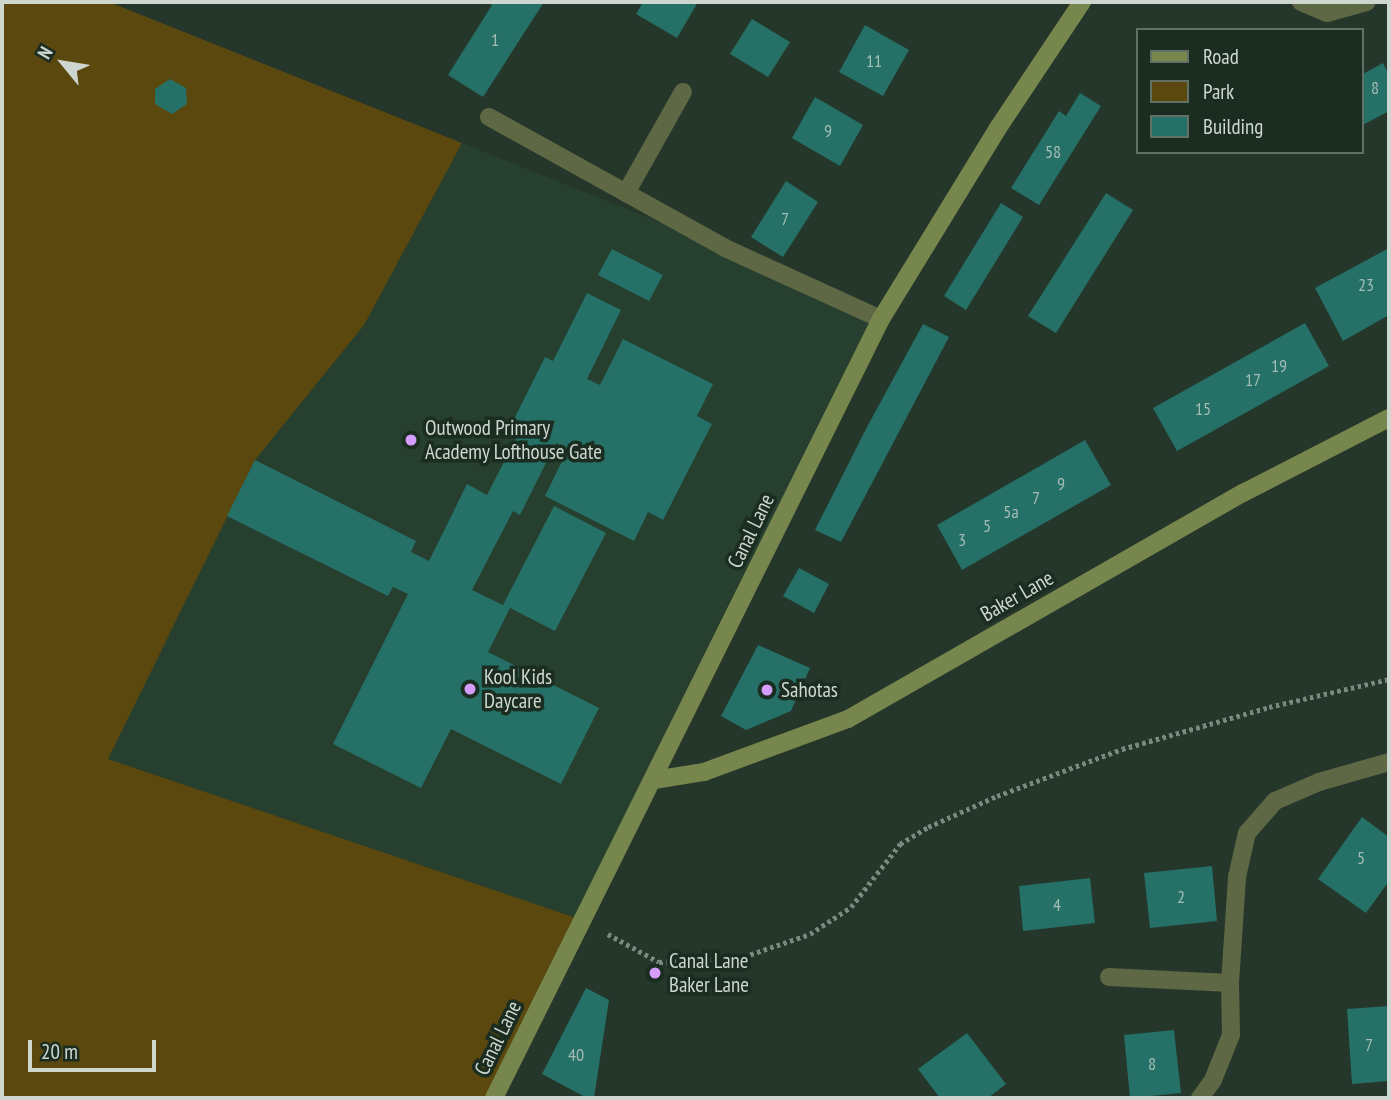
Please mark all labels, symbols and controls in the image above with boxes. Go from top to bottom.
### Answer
north arrow [28,28,98,98]
legend [1136,28,1363,154]
house number: 1 [491,29,499,51]
text: N [32,42,58,63]
text: Road [1203,43,1239,70]
house number: 11 [866,50,882,72]
house number: 8 [1371,77,1379,99]
text: Park [1203,78,1234,105]
text: Building [1203,113,1263,140]
house number: 9 [824,120,832,142]
house number: 58 [1045,141,1061,163]
house number: 7 [781,208,789,230]
house number: 23 [1358,274,1374,296]
house number: 19 [1271,355,1287,377]
house number: 17 [1245,369,1261,391]
house number: 15 [1195,398,1211,420]
place label: Outwood Primary Academy Lofthouse Gate [425,415,603,465]
marker: Outwood Primary Academy Lofthouse Gate [403,432,419,448]
house number: 9 [1057,473,1065,495]
house number: 7 [1032,487,1040,509]
street label: Canal Lane [722,490,780,572]
house number: 5a [1003,501,1019,523]
house number: 5 [983,515,991,537]
house number: 3 [958,529,966,551]
street label: Baker Lane [976,565,1058,627]
place label: Kool Kids Daycare [484,664,552,714]
place label: Sahotas [781,677,838,703]
marker: Kool Kids Daycare [462,681,478,697]
marker: Sahotas [759,682,775,698]
house number: 5 [1357,847,1365,869]
house number: 2 [1177,886,1185,908]
house number: 4 [1053,894,1061,916]
place label: Canal Lane Baker Lane [669,948,749,998]
marker: Canal Lane Baker Lane [647,965,663,981]
street label: Canal Lane [469,997,527,1079]
scale bar [32,1026,159,1070]
house number: 7 [1365,1034,1373,1056]
text: 20 m [41,1038,78,1065]
house number: 40 [568,1044,584,1066]
house number: 8 [1148,1053,1156,1075]

